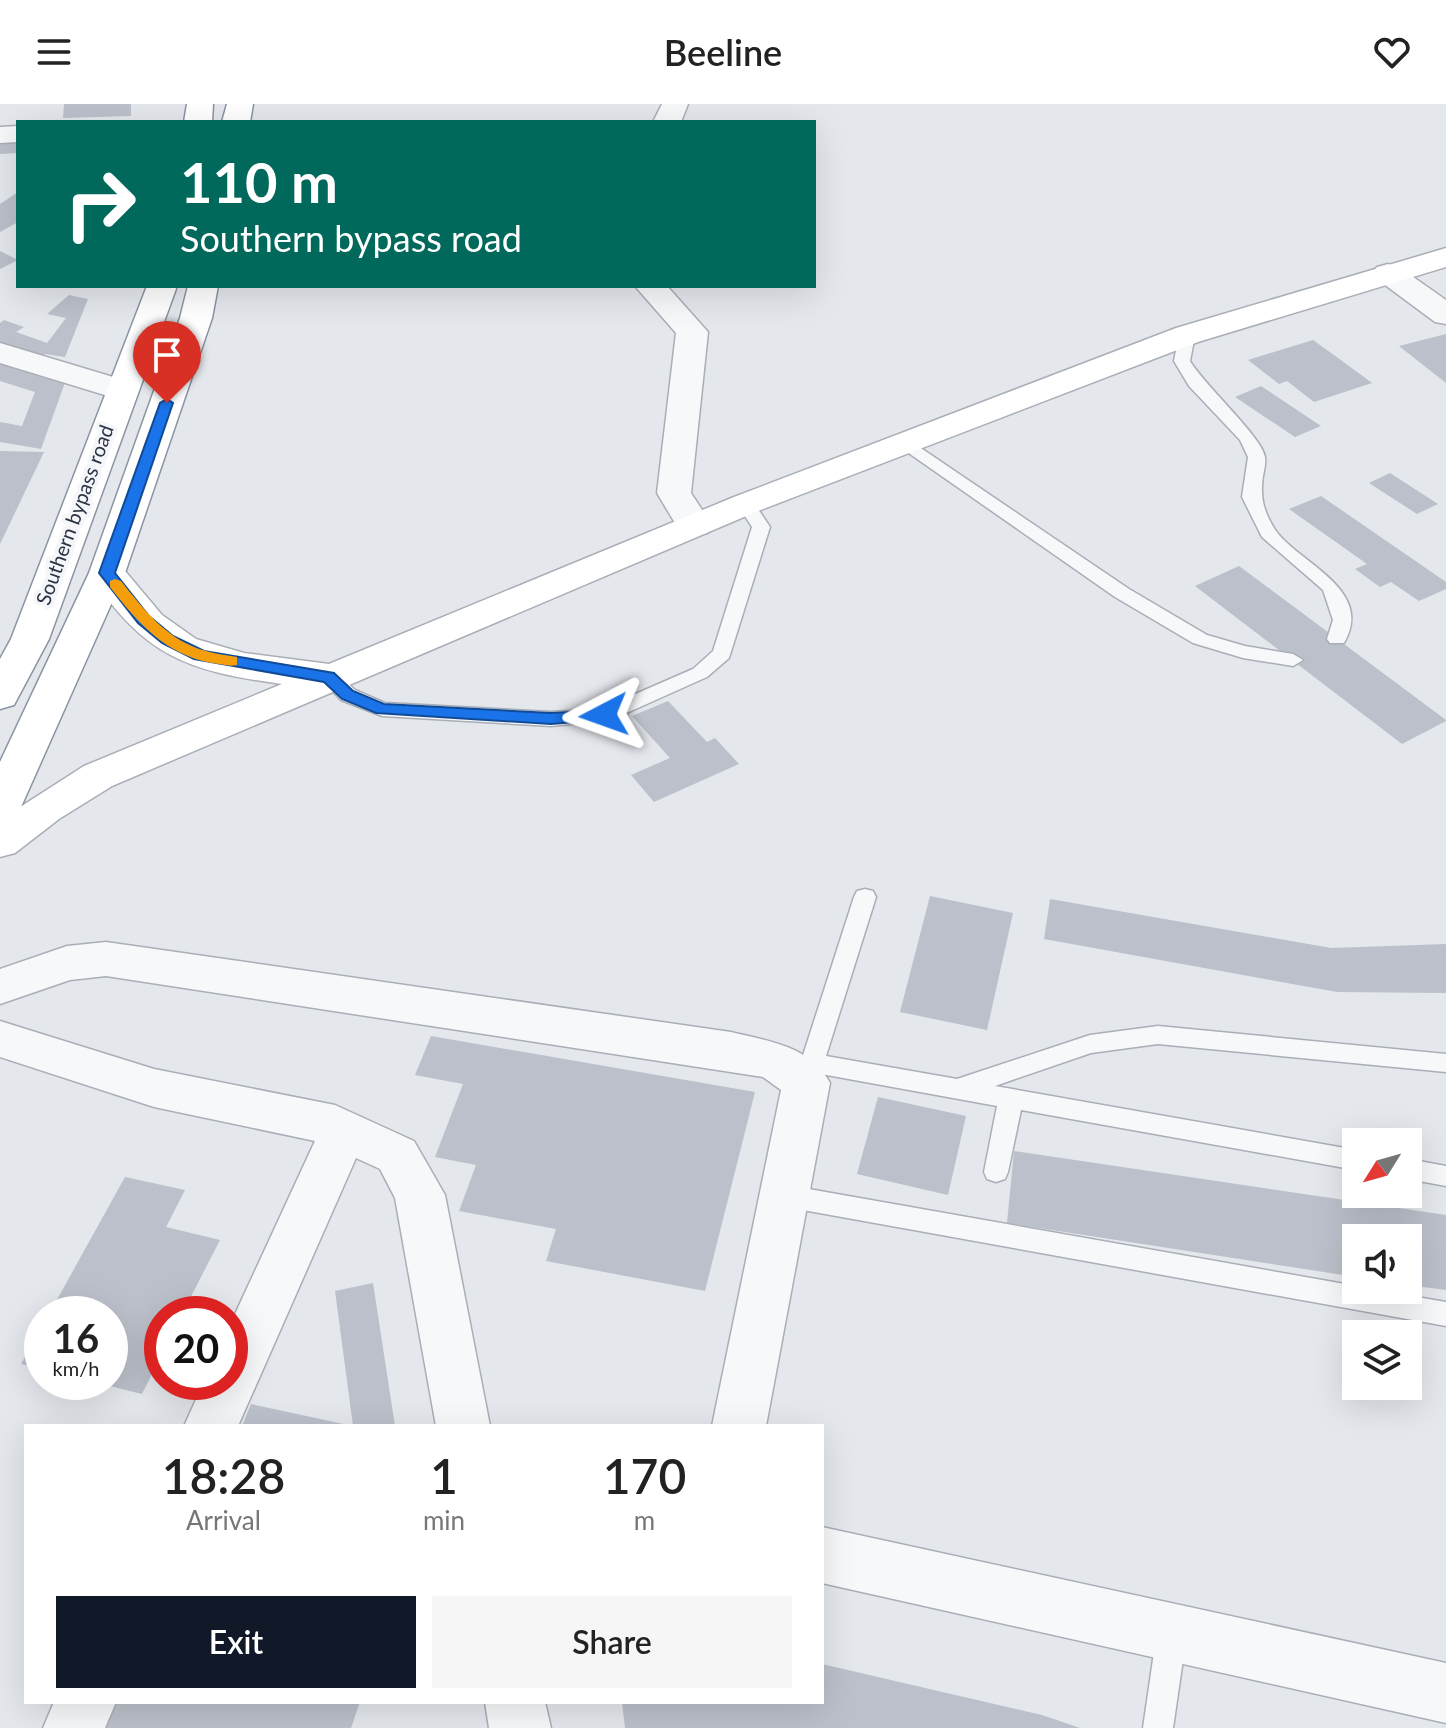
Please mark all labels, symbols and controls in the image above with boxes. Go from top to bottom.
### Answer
icon: menu [32,30,76,74]
text: Beeline [664,30,782,74]
icon: heart [1370,30,1414,74]
text: 110 m [180,148,338,215]
icon: right [48,152,152,256]
text: Southern bypass road [180,216,522,260]
pin [133,321,201,403]
icon: arrive [145,333,189,377]
street label: Southern bypass road [30,421,118,608]
position arrow [562,673,646,757]
north arrow [1342,1128,1422,1208]
map controls [1342,1128,1422,1400]
button: sound [1342,1224,1422,1304]
speed limit sign: 20 [144,1296,248,1400]
text: 16 [53,1314,99,1362]
button: layers [1342,1320,1422,1400]
text: km/h [53,1356,99,1380]
text: 18:28 [162,1447,285,1504]
text: 1 [430,1447,458,1504]
text: 170 [603,1447,686,1504]
text: Arrival [186,1504,261,1536]
text: min [423,1504,465,1536]
text: m [634,1504,655,1536]
button: Exit [56,1596,416,1688]
button: Share [432,1596,792,1688]

